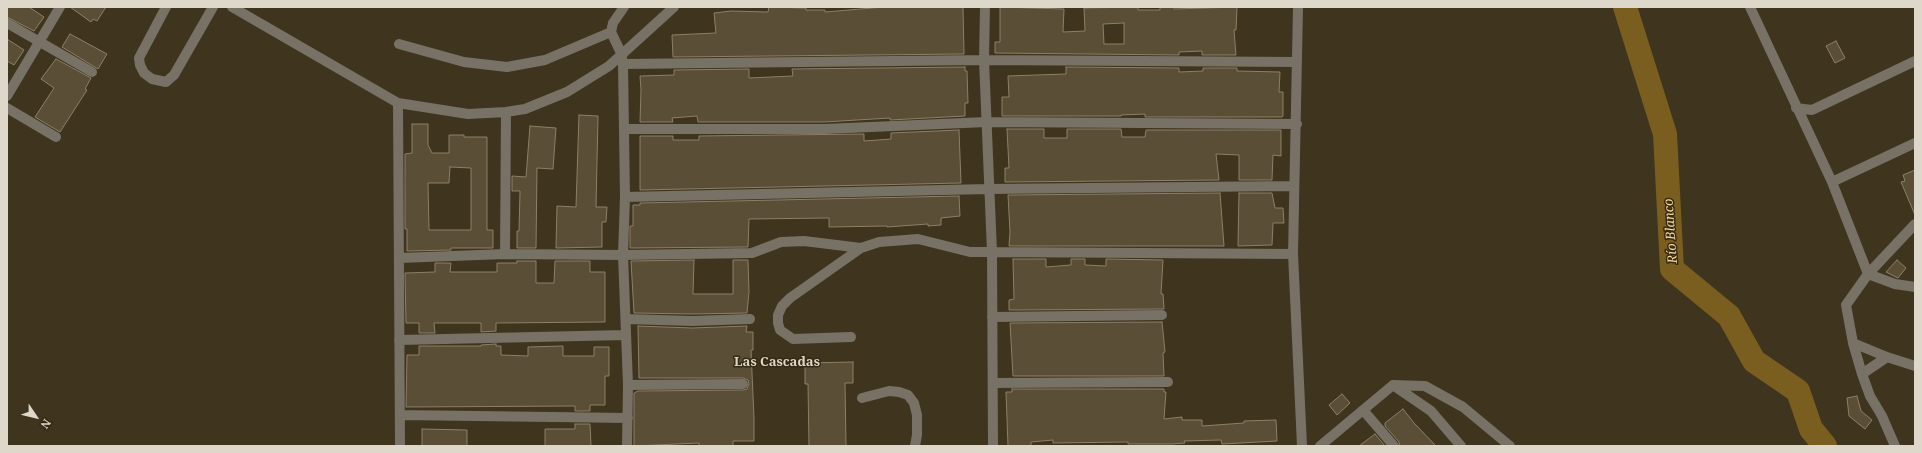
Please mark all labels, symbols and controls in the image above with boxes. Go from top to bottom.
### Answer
water label: Río Blanco [1661,198,1681,264]
district label: Las Cascadas [734,354,820,370]
north arrow [16,397,56,437]
text: N [38,416,55,432]

